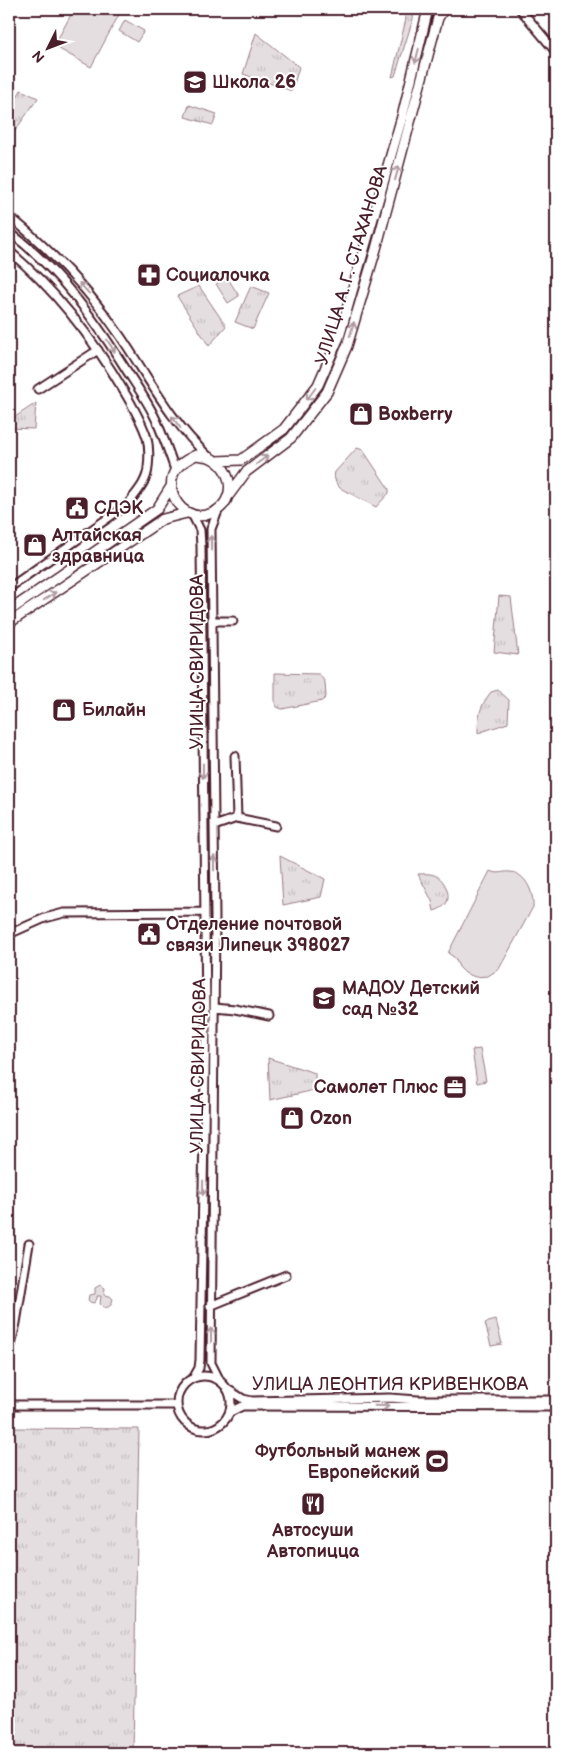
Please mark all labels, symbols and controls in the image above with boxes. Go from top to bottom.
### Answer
north arrow [22,22,72,72]
text: N [29,47,49,66]
one-way arrow [412,48,421,64]
school or university icon: Школа 26 [182,69,208,95]
place label: Школа 26 [212,72,296,93]
street label: УЛИЦА А. Г. СТАХАНОВА [311,163,392,367]
one-way arrow [393,165,402,181]
pharmacy icon: Социалочка [136,262,162,288]
place label: Социалочка [166,265,270,286]
one-way arrow [78,282,89,295]
one-way arrow [348,322,358,338]
one-way arrow [107,338,117,352]
one-way arrow [306,387,317,400]
shop icon: Boxberry [348,401,374,427]
place label: Boxberry [378,404,453,425]
one-way arrow [171,415,181,429]
one-way arrow [255,454,268,465]
public building icon: СДЭК [64,495,90,521]
place label: СДЭК [94,498,144,519]
place label: Алтайская здравница [51,525,145,567]
shop icon: Алтайская здравница [22,532,48,558]
one-way arrow [207,535,216,551]
street label: УЛИЦА СВИРИДОВА [187,574,208,750]
one-way arrow [42,591,56,601]
shop icon: Билайн [51,697,77,723]
place label: Билайн [82,700,146,721]
one-way arrow [198,762,208,779]
one-way arrow [209,855,219,871]
place label: Отделение почтовой связи Липецк 398027 [166,914,350,956]
public building icon: Отделение почтовой связи Липецк 398027 [136,921,162,947]
street label: УЛИЦА СВИРИДОВА [186,978,211,1154]
place label: МАДОУ Детский сад №32 [342,978,480,1020]
school or university icon: МАДОУ Детский сад №32 [311,985,337,1011]
office icon: Самолет Плюс [442,1074,468,1100]
place label: Самолет Плюс [314,1077,438,1098]
shop icon: Ozon [279,1105,305,1131]
place label: Ozon [310,1108,352,1129]
one-way arrow [198,1180,207,1196]
one-way arrow [206,1327,216,1344]
street label: УЛИЦА ЛЕОНТИЯ КРИВЕНКОВА [252,1374,528,1395]
one-way arrow [374,1401,390,1411]
place label: Футбольный манеж Европейский [255,1441,420,1483]
sports icon: Футбольный манеж Европейский [424,1448,450,1474]
restaurant icon: Автосуши Автопицца [300,1491,326,1517]
place label: Автосуши Автопицца [266,1520,360,1562]

